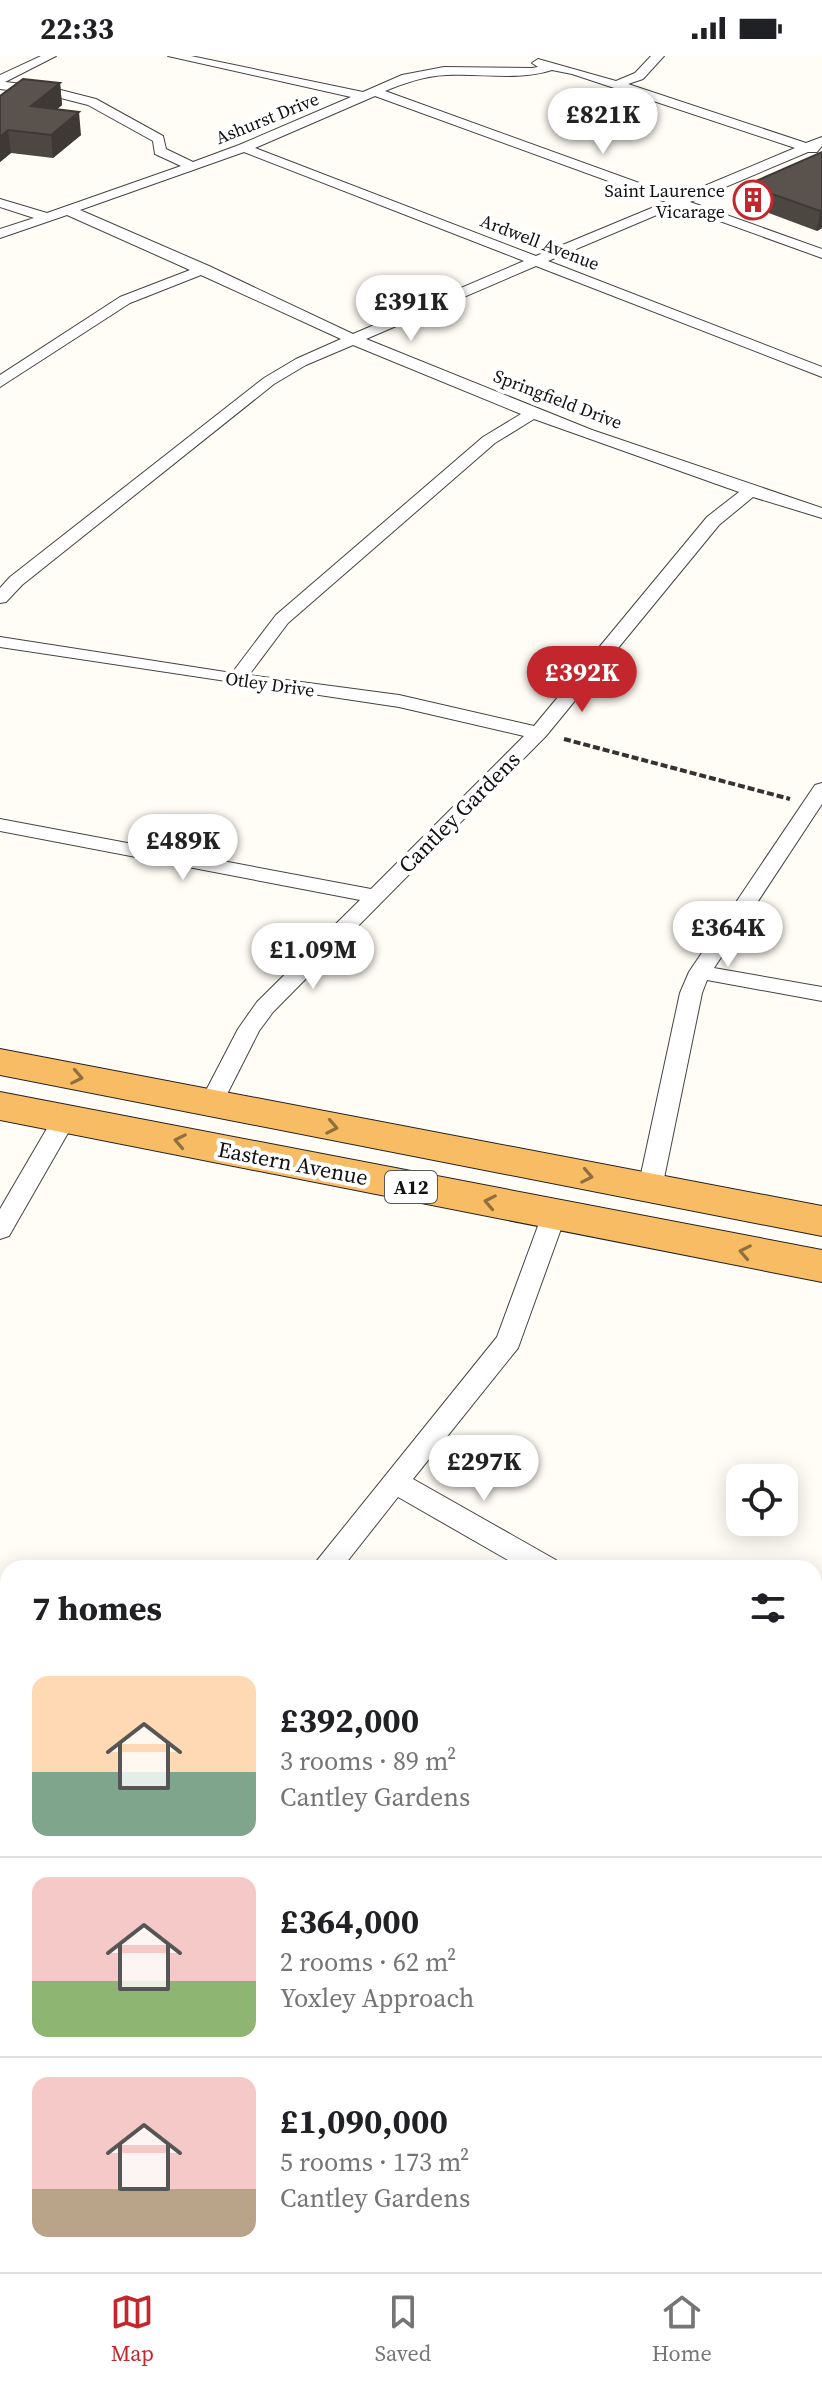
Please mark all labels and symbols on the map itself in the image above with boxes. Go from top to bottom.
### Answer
street label: Ashurst Drive [212,86,322,150]
pin: £821K [547,88,659,156]
place label: Saint Laurence Vicarage [605,178,725,224]
building icon: Saint Laurence Vicarage [732,179,774,221]
street label: Ardwell Avenue [477,208,603,276]
pin: £391K [355,275,467,343]
street label: Springfield Drive [490,363,626,435]
pin: £392K [526,646,638,714]
street label: Otley Drive [224,665,316,703]
street label: Cantley Gardens [391,744,527,880]
pin: £489K [127,814,239,882]
pin: £364K [672,901,784,969]
pin: £1.09M [248,923,378,991]
one-way arrow [69,1068,83,1085]
one-way arrow [324,1118,338,1135]
one-way arrow [173,1133,187,1150]
street label: Eastern Avenue [215,1134,371,1192]
one-way arrow [580,1167,593,1184]
road number: A12 [385,1171,437,1203]
one-way arrow [483,1195,497,1212]
one-way arrow [739,1244,752,1261]
pin: £297K [428,1435,540,1503]

